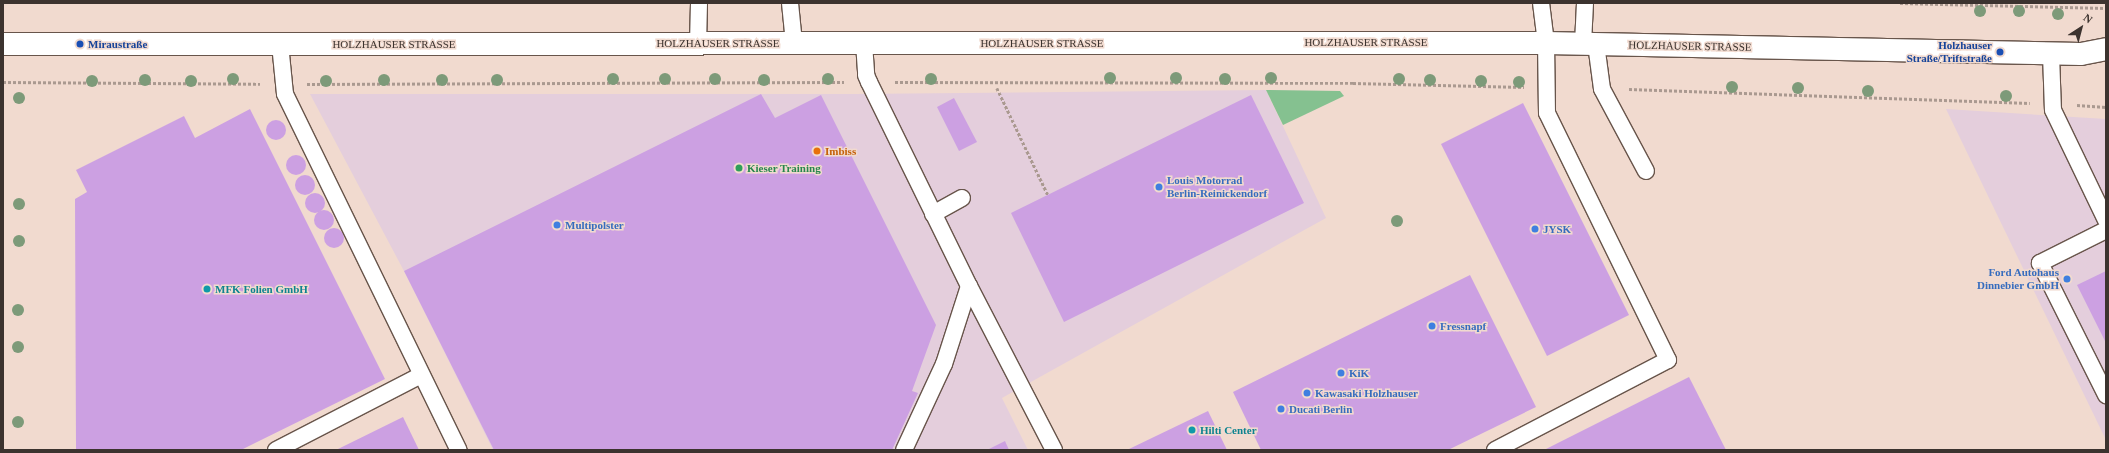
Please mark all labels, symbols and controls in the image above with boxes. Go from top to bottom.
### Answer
north arrow [2061,8,2101,48]
text: N [2081,11,2095,25]
street label: HOLZHAUSER STRASSE [1304,35,1428,49]
street label: HOLZHAUSER STRASSE [656,36,780,50]
street label: HOLZHAUSER STRASSE [980,36,1104,50]
place label: Miraustraße [88,37,147,51]
street label: HOLZHAUSER STRASSE [332,37,456,51]
street label: HOLZHAUSER STRASSE [1628,38,1752,54]
marker: Miraustraße [75,39,85,49]
place label: Holzhauser Straße/Triftstraße [1907,39,1992,65]
marker: Holzhauser Straße/Triftstraße [1995,47,2005,57]
place label: Imbiss [825,144,856,158]
marker: Imbiss [812,146,822,156]
place label: Kieser Training [747,161,821,175]
marker: Kieser Training [734,163,744,173]
place label: Louis Motorrad Berlin-Reinickendorf [1167,174,1267,200]
marker: Louis Motorrad Berlin-Reinickendorf [1154,182,1164,192]
place label: Multipolster [565,218,624,232]
marker: Multipolster [552,220,562,230]
place label: JYSK [1543,222,1571,236]
marker: JYSK [1530,224,1540,234]
place label: Ford Autohaus Dinnebier GmbH [1977,266,2059,292]
marker: Ford Autohaus Dinnebier GmbH [2062,274,2072,284]
place label: MFK Folien GmbH [215,282,308,296]
marker: MFK Folien GmbH [202,284,212,294]
place label: Fressnapf [1440,319,1486,333]
marker: Fressnapf [1427,321,1437,331]
place label: KiK [1349,366,1369,380]
marker: KiK [1336,368,1346,378]
place label: Kawasaki Holzhauser [1315,386,1418,400]
marker: Kawasaki Holzhauser [1302,388,1312,398]
place label: Ducati Berlin [1289,402,1352,416]
marker: Ducati Berlin [1276,404,1286,414]
place label: Hilti Center [1200,423,1257,437]
marker: Hilti Center [1187,425,1197,435]

